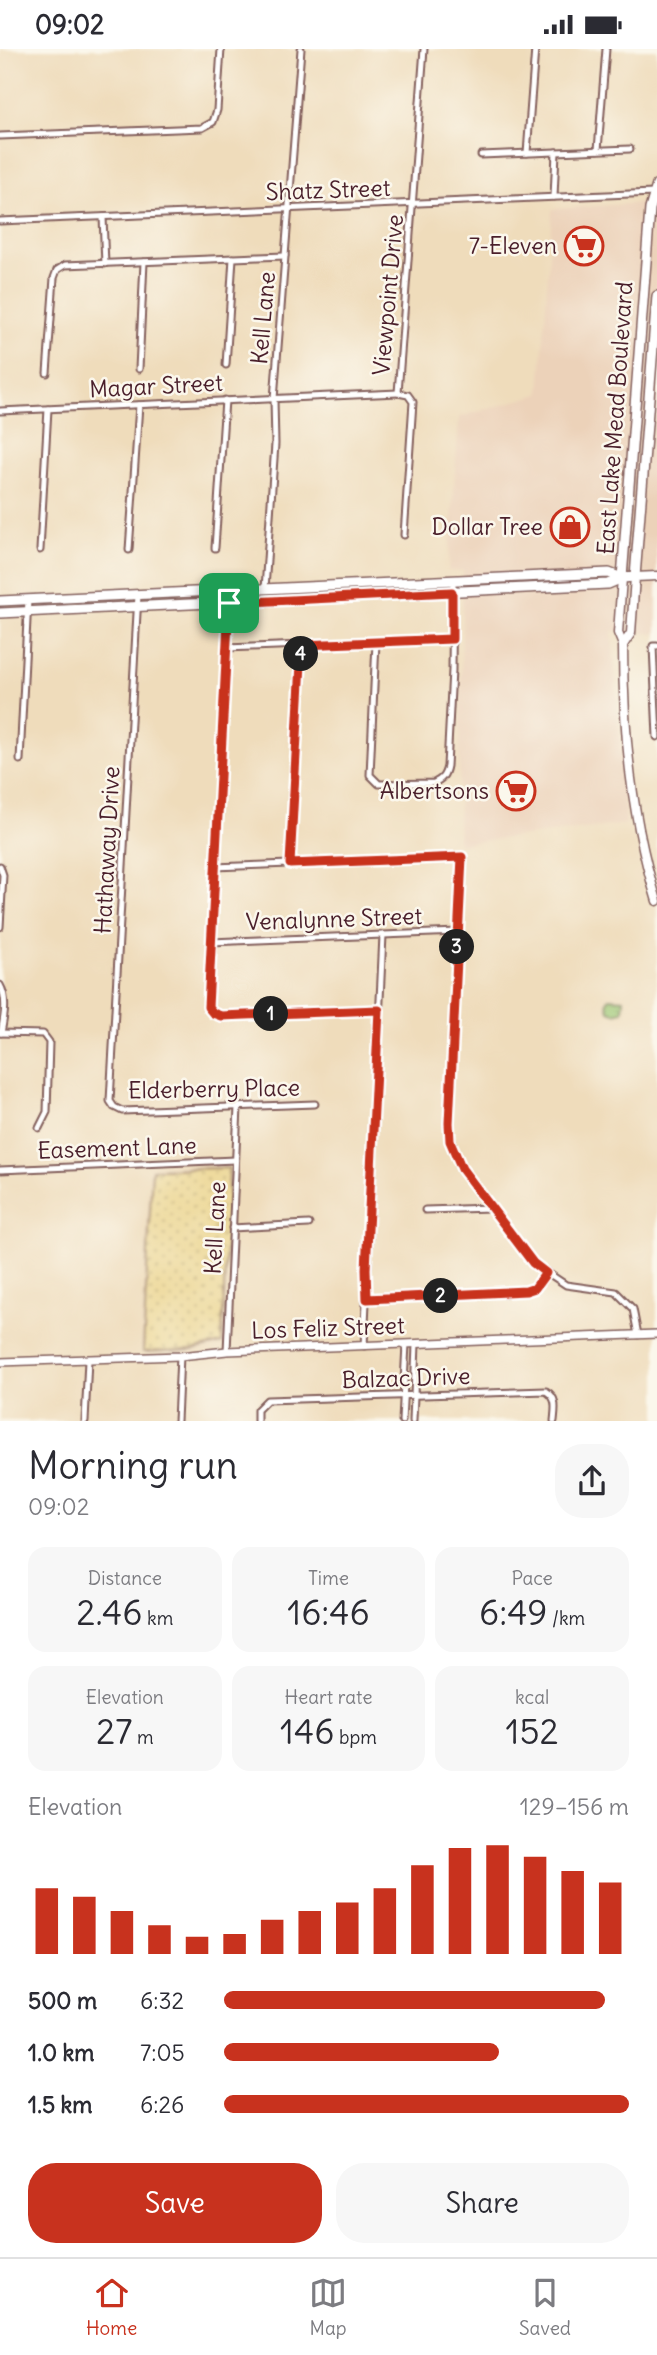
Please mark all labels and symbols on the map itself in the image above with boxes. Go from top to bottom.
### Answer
street label: Shatz Street [265,173,391,206]
street label: Viewpoint Drive [366,213,409,377]
supermarket icon: 7-Eleven [563,225,605,267]
place label: 7-Eleven [469,231,557,260]
street label: Kell Lane [244,270,281,366]
street label: East Lake Mead Boulevard [590,280,639,555]
street label: Magar Street [88,368,224,403]
shop icon: Dollar Tree [549,506,591,548]
place label: Dollar Tree [432,512,543,541]
pin [199,573,259,633]
pin: 4 [284,637,318,671]
street label: Hathaway Drive [88,765,125,935]
supermarket icon: Albertsons [495,770,537,812]
place label: Albertsons [380,776,489,805]
street label: Venalynne Street [245,901,423,936]
pin: 3 [440,929,475,965]
pin: 1 [254,997,288,1031]
street label: Elderberry Place [128,1073,300,1104]
street label: Easement Lane [37,1130,197,1165]
street label: Kell Lane [198,1181,231,1275]
pin: 2 [424,1279,458,1313]
street label: Los Feliz Street [251,1310,405,1345]
street label: Balzac Drive [341,1361,471,1394]

